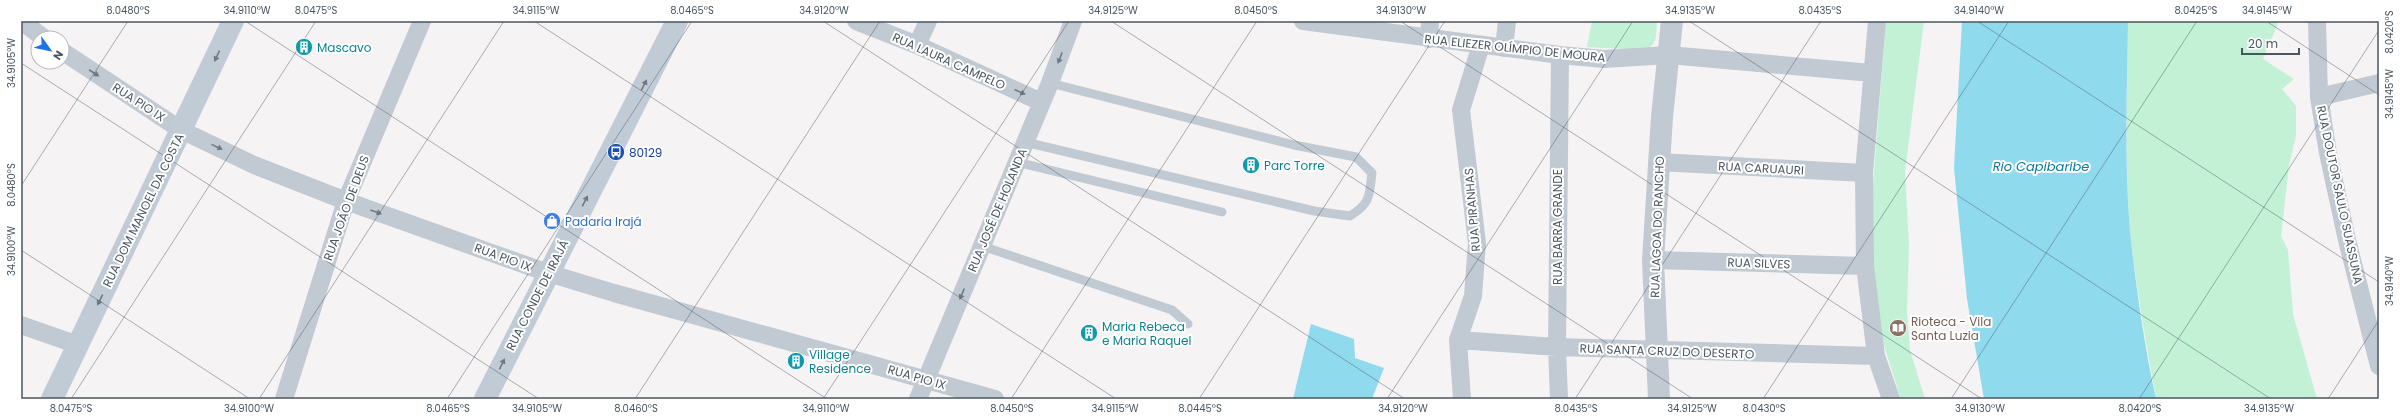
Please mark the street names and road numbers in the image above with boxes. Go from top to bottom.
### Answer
street label: RUA LAURA CAMPELO [890,28,1008,94]
street label: RUA ELIEZER OLÍMPIO DE MOURA [1424,30,1606,66]
street label: RUA PIO IX [109,79,169,125]
street label: RUA DOUTOR SAULO SUASSUNA [2313,104,2367,286]
street label: RUA DOM MANOEL DA COSTA [98,130,188,290]
street label: RUA JOSÉ DE HOLANDA [963,146,1031,274]
street label: RUA JOÃO DE DEUS [319,153,373,263]
street label: RUA LAGOA DO RANCHO [1646,156,1668,298]
street label: RUA CARUAURI [1718,157,1804,179]
street label: RUA PIRANHAS [1460,167,1484,253]
street label: RUA BARRA GRANDE [1549,169,1566,285]
street label: RUA CONDE DE IRAJÁ [502,237,572,353]
street label: RUA PIO IX [472,239,534,275]
street label: RUA SILVES [1727,253,1791,273]
street label: RUA SANTA CRUZ DO DESERTO [1579,339,1755,363]
street label: RUA PIO IX [886,361,948,393]

